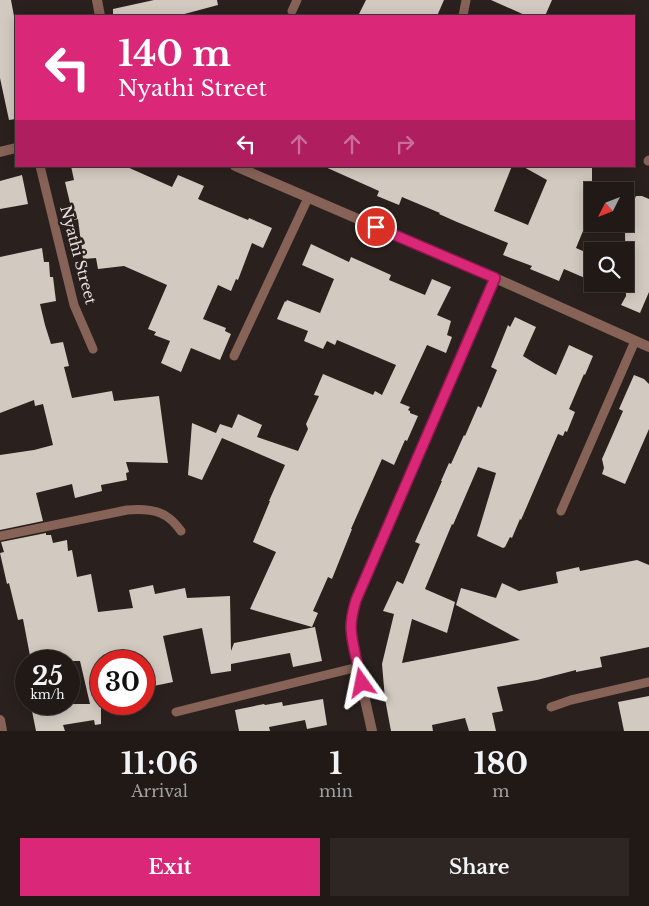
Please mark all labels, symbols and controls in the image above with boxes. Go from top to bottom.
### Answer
text: 140 m [118,32,231,75]
icon: left [35,35,100,100]
text: Nyathi Street [118,75,267,102]
icon: left [232,130,260,158]
icon: ahead [285,130,313,158]
icon: ahead [338,130,366,158]
icon: right [391,130,419,158]
north arrow [584,182,634,232]
map controls [584,182,634,292]
street label: Nyathi Street [56,203,101,307]
pin [355,206,397,248]
icon: arrive [362,213,390,241]
button: search [584,242,634,292]
speed limit sign: 30 [90,650,155,715]
position arrow [335,656,387,708]
text: 25 [32,661,63,692]
text: km/h [30,687,65,702]
text: 11:06 [121,745,198,782]
text: 1 [329,745,342,782]
text: 180 [473,745,528,782]
text: Arrival [131,781,188,801]
text: min [319,781,353,801]
text: m [492,781,509,801]
button: Exit [20,838,320,896]
button: Share [330,838,629,896]

